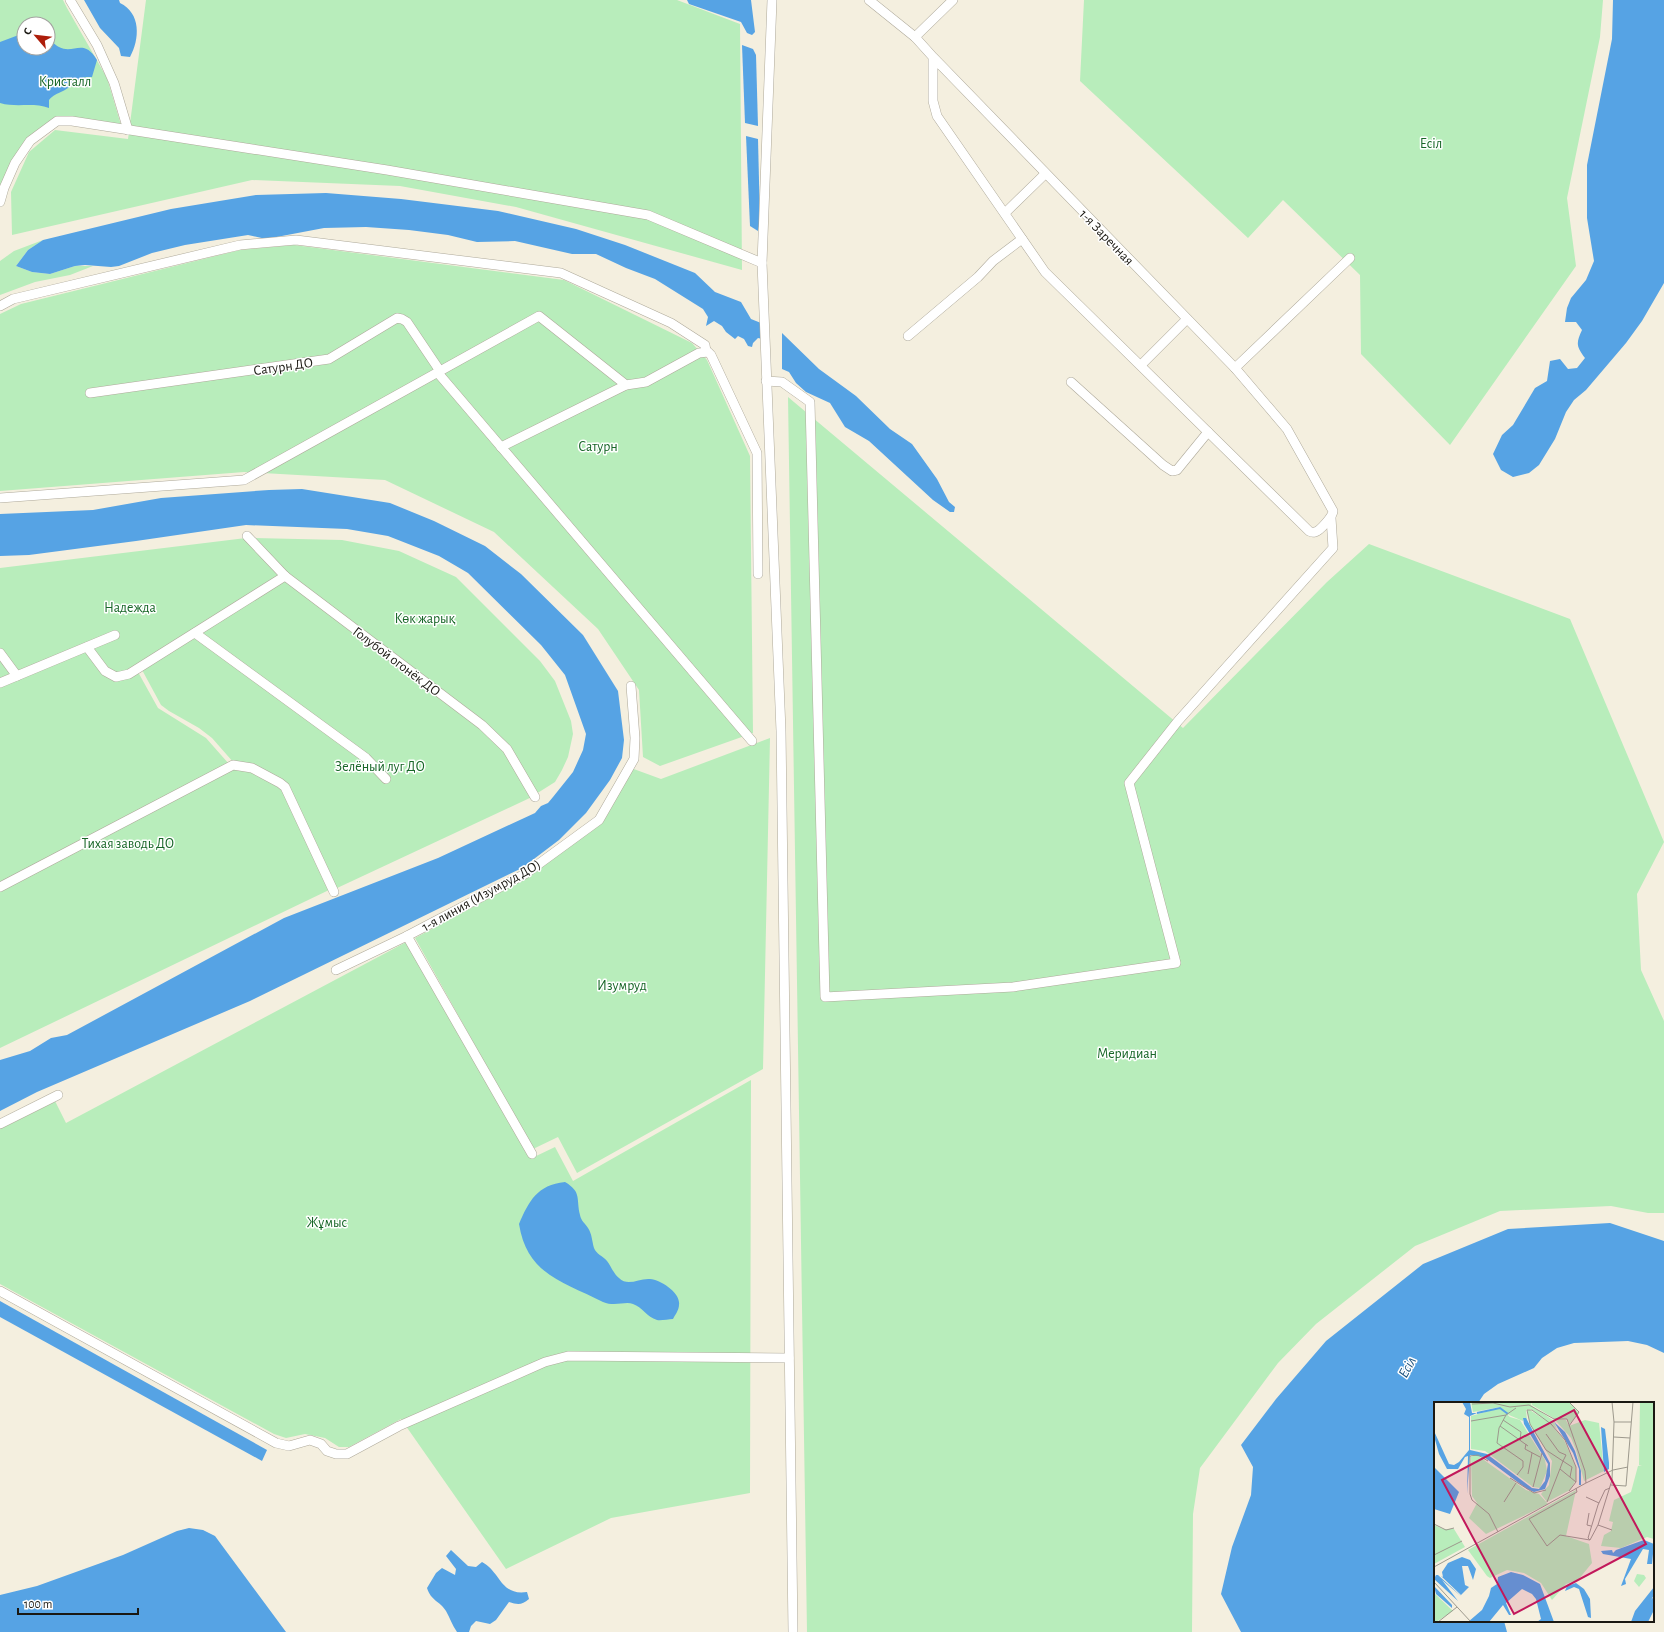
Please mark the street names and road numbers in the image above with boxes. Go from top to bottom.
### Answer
street label: 1-я Заречная [1076,207,1136,268]
street label: Сатурн ДО [252,356,314,378]
street label: Голубой огонёк ДО [350,624,443,699]
street label: 1-я линия (Изумруд ДО) [420,857,543,934]

